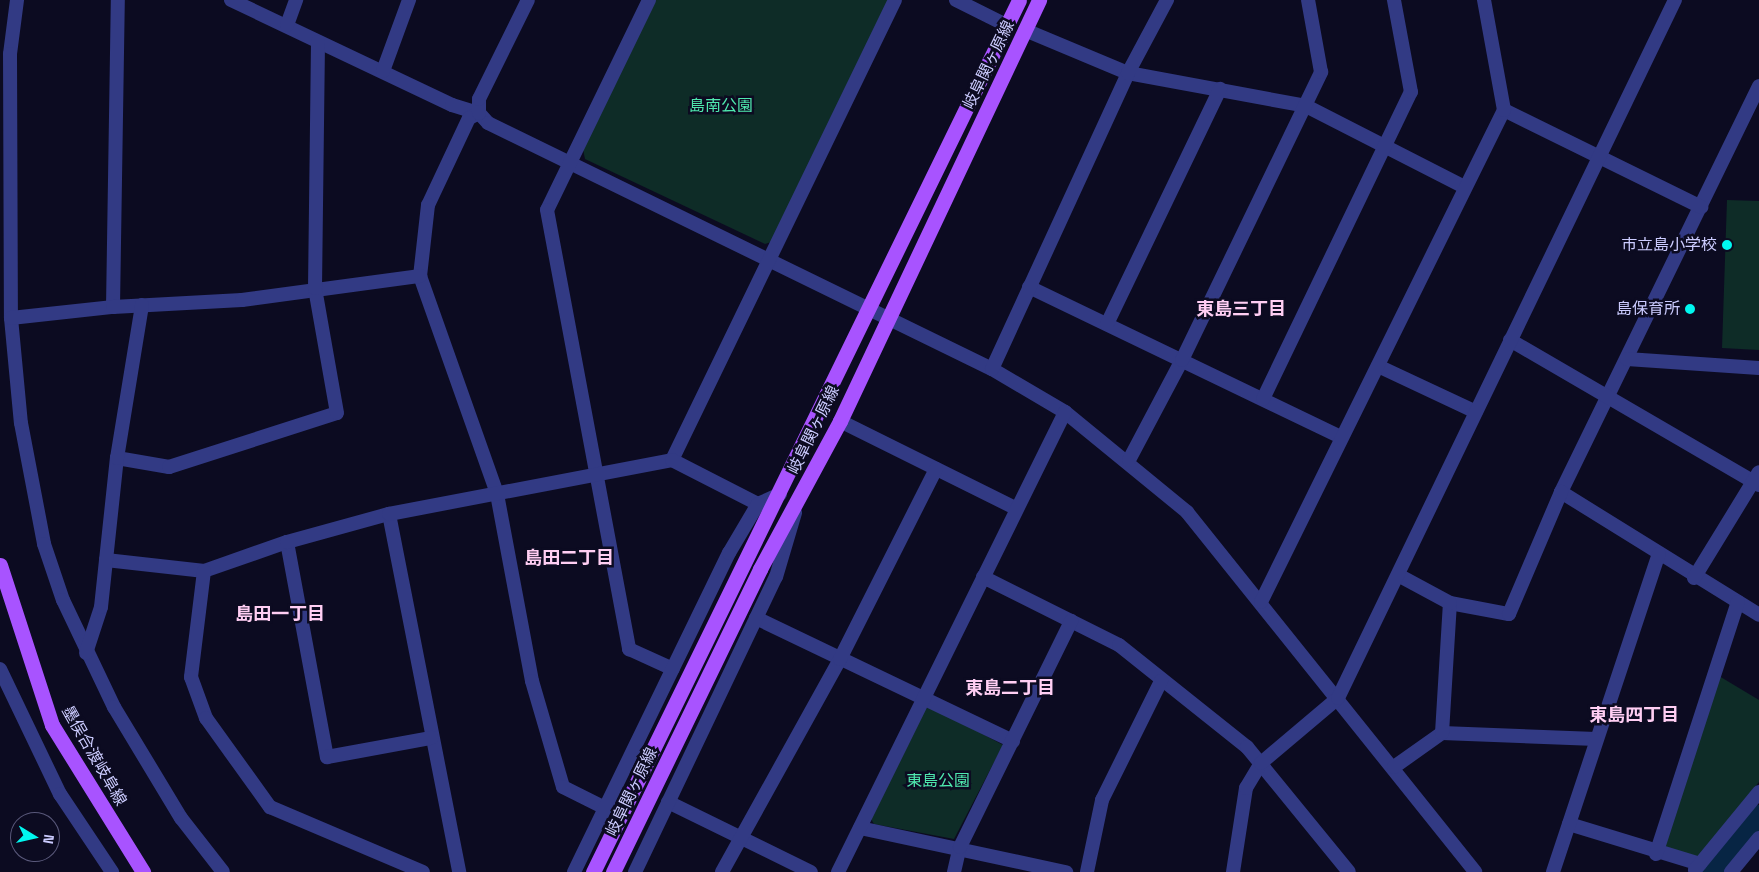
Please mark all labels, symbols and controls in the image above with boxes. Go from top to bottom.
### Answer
street label: 岐阜関ヶ原線 [959,18,1019,112]
park label: 島南公園 [689,96,753,116]
place label: 市立島小学校 [1621,235,1717,255]
marker: 市立島小学校 [1721,239,1733,251]
district label: 東島三丁目 [1196,298,1286,320]
place label: 島保育所 [1616,299,1680,319]
marker: 島保育所 [1684,303,1696,315]
street label: 岐阜関ヶ原線 [784,383,844,477]
district label: 島田二丁目 [524,547,614,569]
district label: 島田一丁目 [235,603,325,625]
district label: 東島二丁目 [965,677,1055,699]
street label: 墨俣合渡岐阜線 [58,703,130,809]
district label: 東島四丁目 [1589,704,1679,726]
street label: 岐阜関ヶ原線 [602,745,662,839]
park label: 東島公園 [906,771,970,791]
north arrow [10,812,60,862]
text: N [39,833,58,845]

